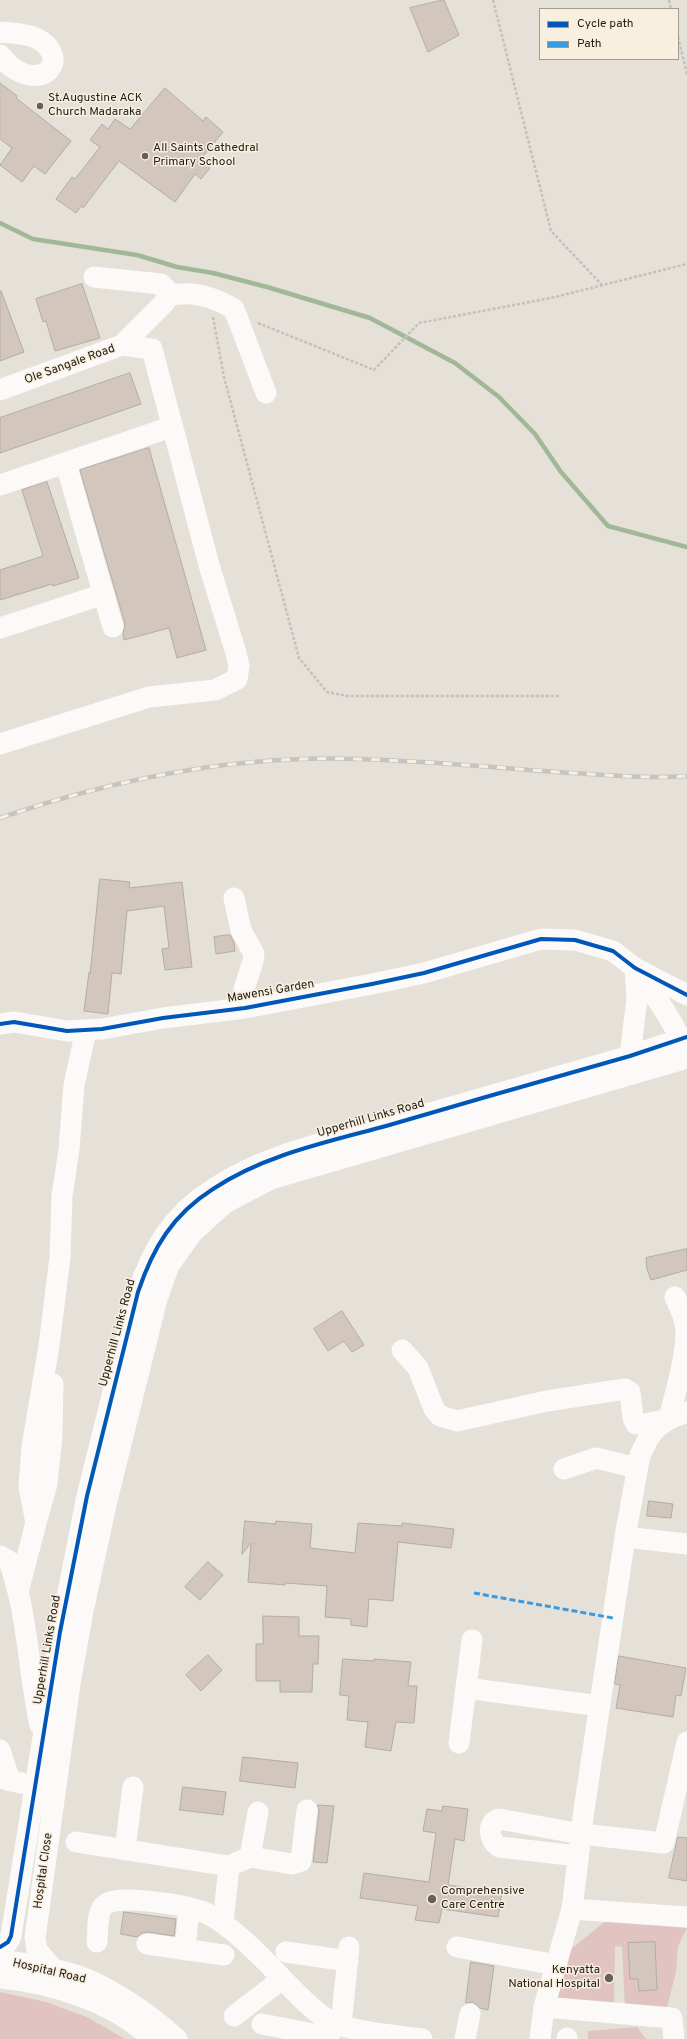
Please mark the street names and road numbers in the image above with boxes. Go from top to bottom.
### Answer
street label: Ole Sangale Road [23,342,117,388]
street label: Mawensi Garden [226,977,316,1007]
street label: Upperhill Links Road [316,1097,426,1141]
street label: Upperhill Links Road [97,1278,139,1388]
street label: Upperhill Links Road [31,1594,65,1706]
street label: Hospital Close [32,1832,56,1910]
street label: Hospital Road [11,1957,87,1987]

